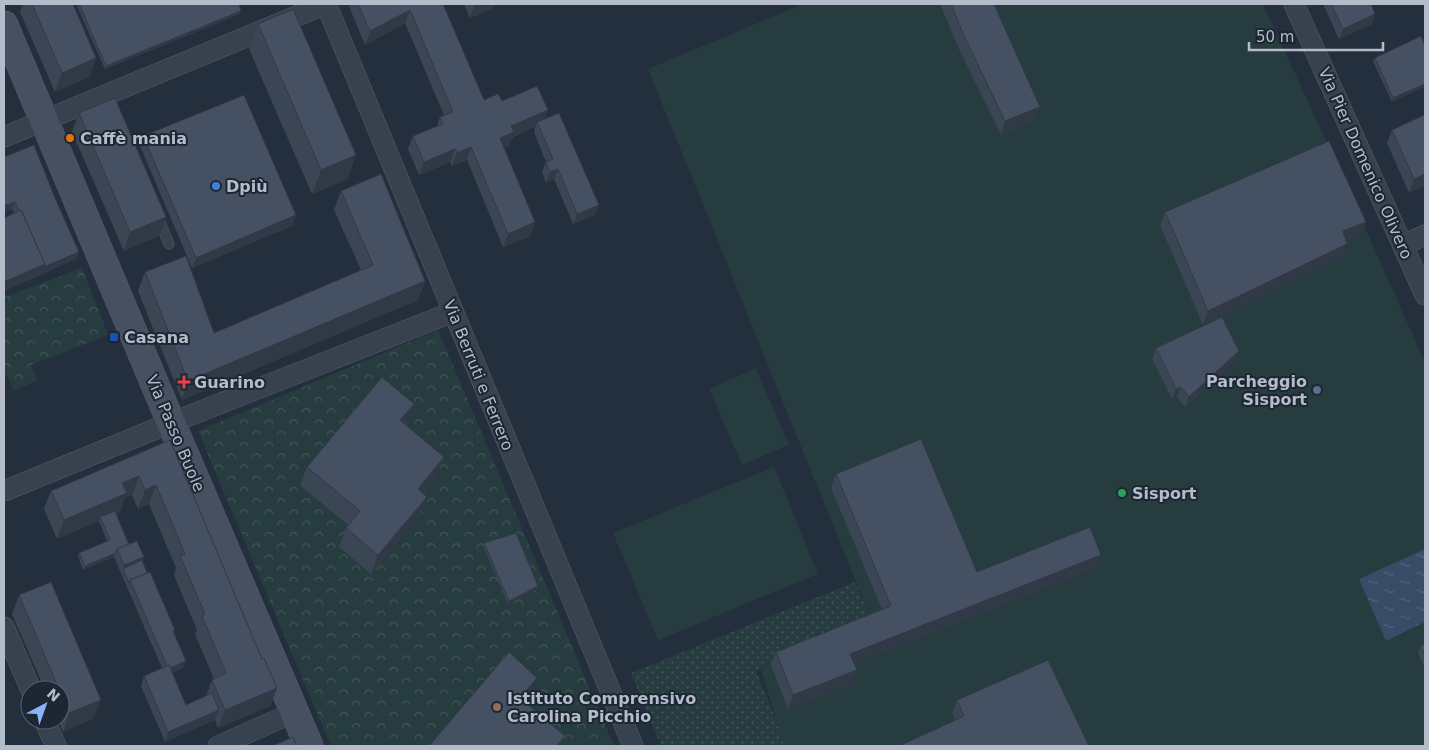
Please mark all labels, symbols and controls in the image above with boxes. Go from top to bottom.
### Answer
scale bar [1249,20,1383,52]
text: 50 m [1256,28,1294,46]
street label: Via Pier Domenico Olivero [1315,64,1416,262]
place label: Caffè mania [80,129,187,148]
marker: Caffè mania [64,132,76,144]
place label: Dpiù [226,177,268,196]
marker: Dpiù [210,180,222,192]
street label: Via Berruti e Ferrero [440,297,518,453]
place label: Casana [124,328,189,347]
marker: Casana [108,331,120,343]
street label: Via Passo Buole [142,372,209,495]
place label: Parcheggio Sisport [1206,372,1307,409]
place label: Guarino [194,373,265,392]
marker: Guarino [178,376,190,388]
marker: Parcheggio Sisport [1311,384,1323,396]
place label: Sisport [1132,484,1197,503]
marker: Sisport [1116,487,1128,499]
north arrow [20,680,70,730]
text: N [44,685,63,705]
place label: Istituto Comprensivo Carolina Picchio [507,689,696,726]
marker: Istituto Comprensivo Carolina Picchio [491,701,503,713]

